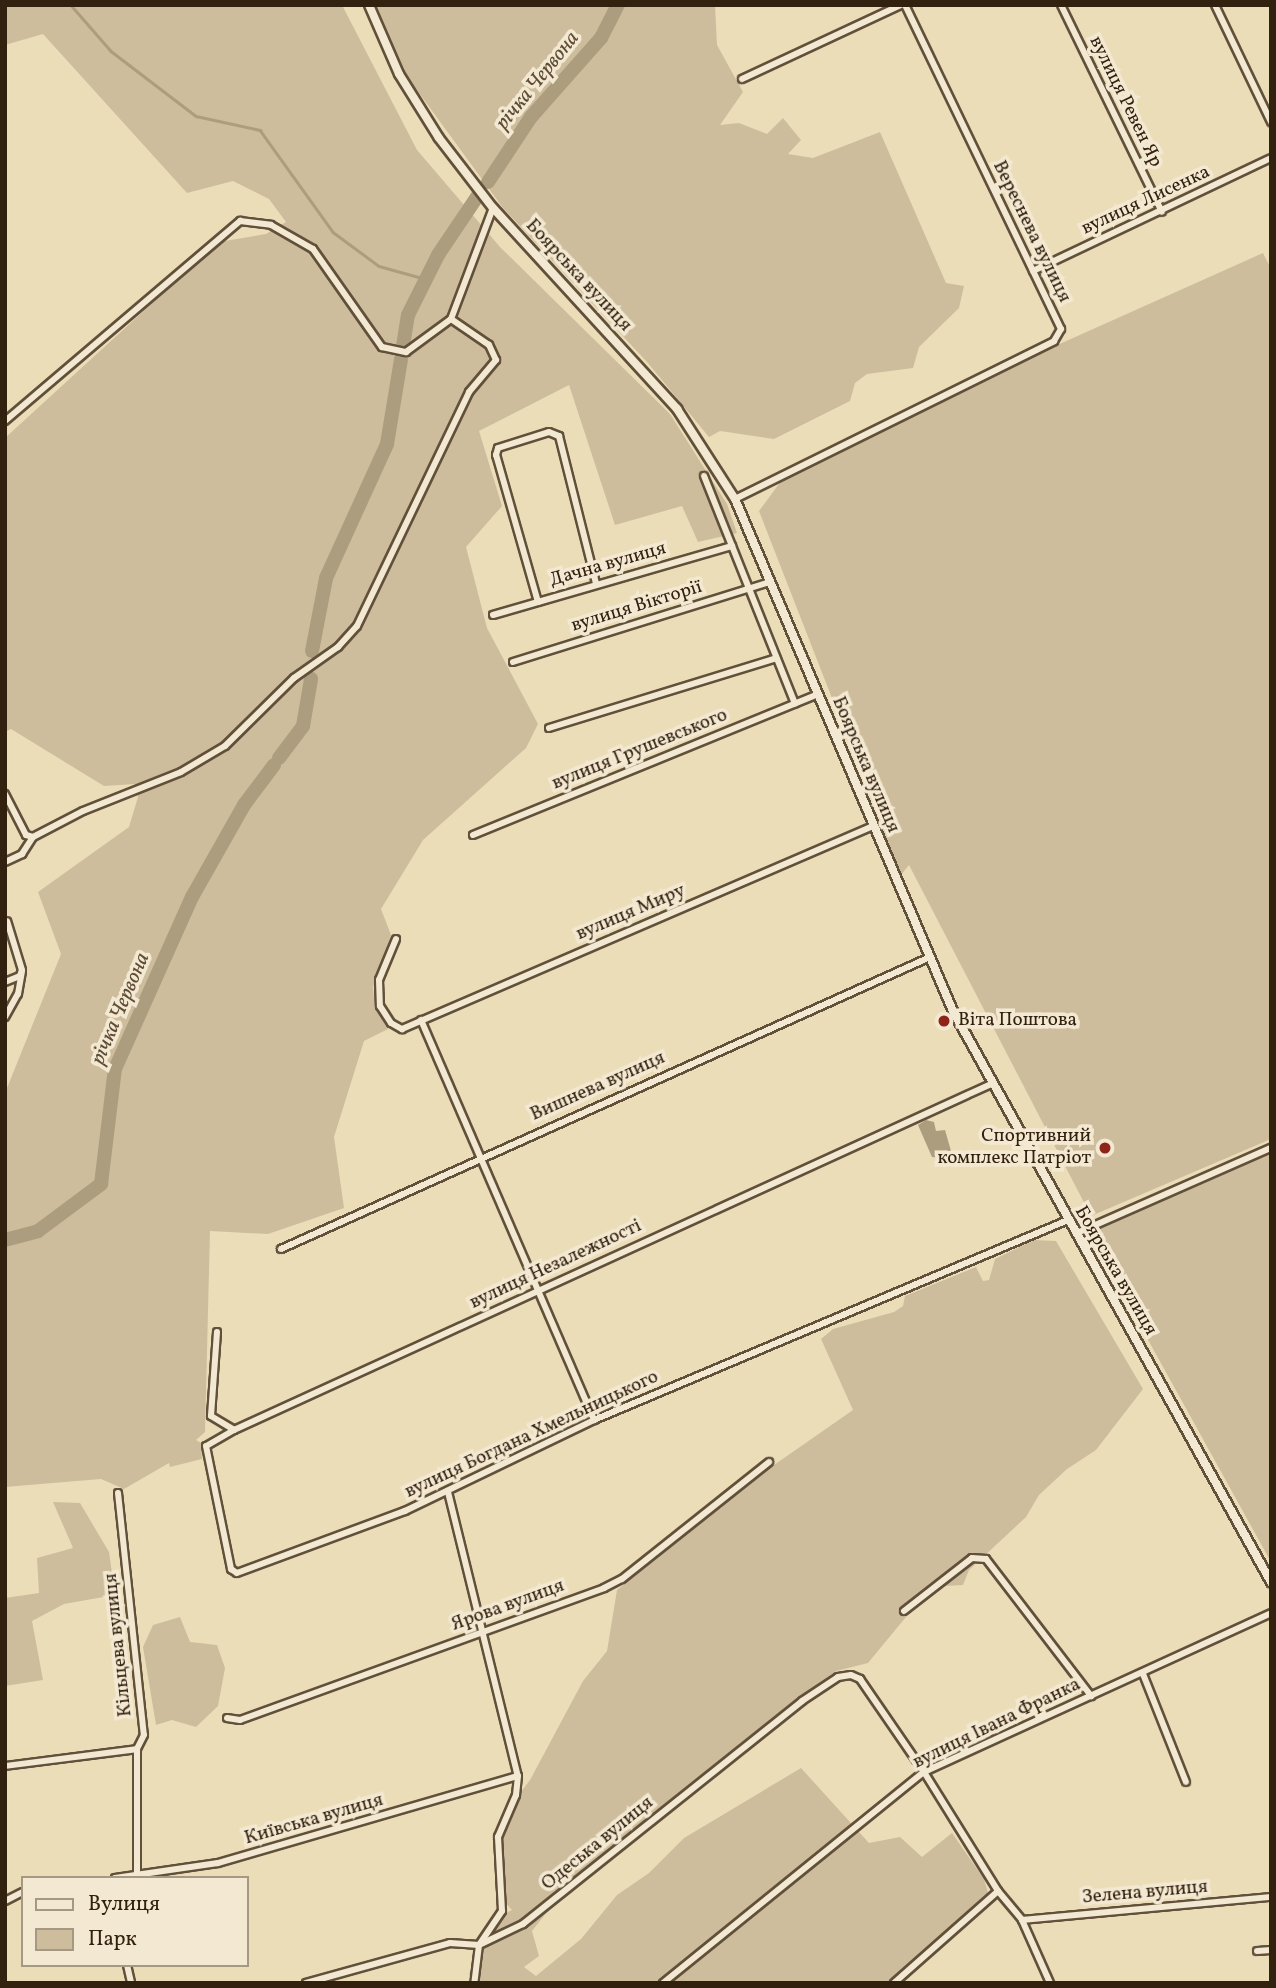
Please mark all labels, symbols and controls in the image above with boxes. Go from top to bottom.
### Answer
water label: річка Червона [491,27,585,135]
street label: вулиця Ревен Яр [1083,33,1167,171]
street label: Вереснева вулиця [987,157,1075,307]
street label: вулиця Лисенка [1078,161,1214,241]
street label: Боярська вулиця [520,215,636,337]
street label: Дачна вулиця [547,538,669,592]
street label: вулиця Вікторії [569,576,705,638]
street label: Боярська вулиця [826,693,904,837]
street label: вулиця Грушевського [549,704,731,796]
street label: вулиця Миру [573,880,689,946]
water label: річка Червона [86,949,156,1069]
place label: Віта Поштова [958,1010,1077,1032]
marker: Віта Поштова [936,1013,952,1029]
street label: Вишнева вулиця [527,1047,669,1127]
place label: Спортивний комплекс Патріот [937,1126,1091,1170]
marker: Спортивний комплекс Патріот [1097,1140,1113,1156]
street label: Боярська вулиця [1069,1202,1161,1340]
street label: вулиця Незалежності [466,1215,646,1315]
street label: вулиця Богдана Хмельницького [402,1366,662,1504]
street label: Кільцева вулиця [100,1572,138,1718]
street label: Ярова вулиця [449,1575,567,1637]
street label: вулиця Івана Франка [910,1674,1084,1774]
street label: Київська вулиця [242,1789,386,1851]
street label: Одеська вулиця [538,1792,658,1896]
legend [21,1876,248,1967]
street label: Зелена вулиця [1081,1876,1209,1910]
text: Вулиця [88,1890,160,1919]
text: Парк [88,1925,137,1954]

